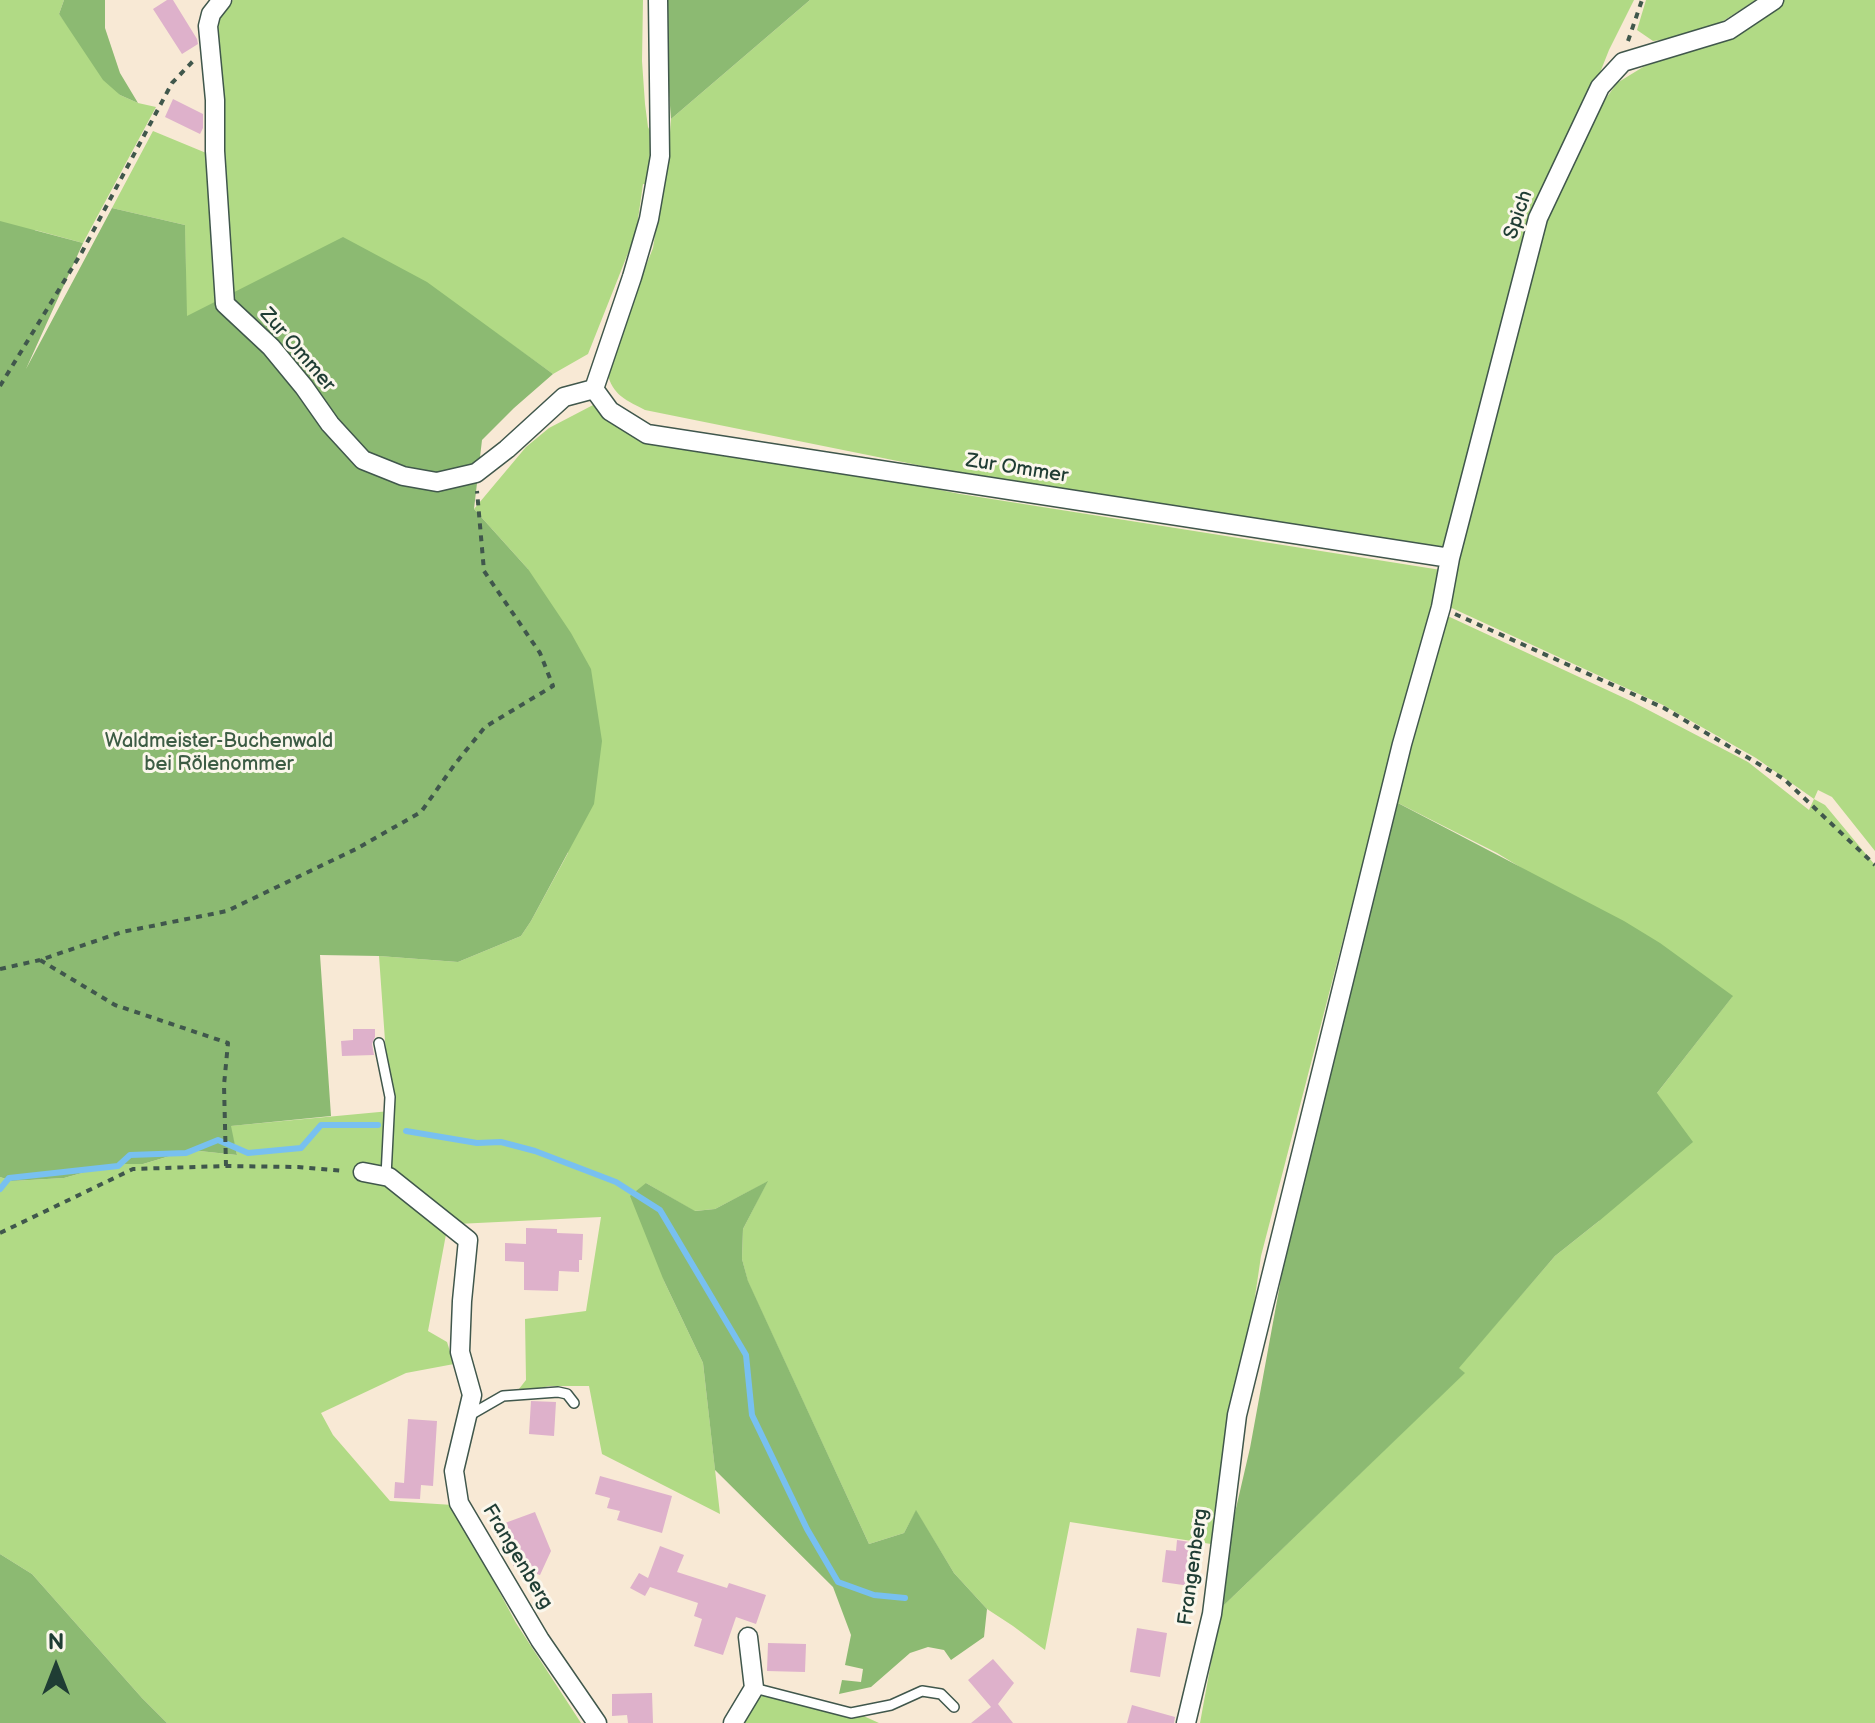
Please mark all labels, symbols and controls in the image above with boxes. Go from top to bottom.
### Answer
street label: Spich [1500,187,1538,243]
street label: Zur Ommer [254,303,340,397]
street label: Zur Ommer [964,449,1070,489]
park label: Waldmeister-Buchenwald bei Rölenommer [105,730,333,777]
street label: Frangenberg [476,1500,558,1614]
street label: Frangenberg [1174,1507,1214,1627]
north arrow [16,1627,96,1707]
text: N [48,1629,64,1656]

